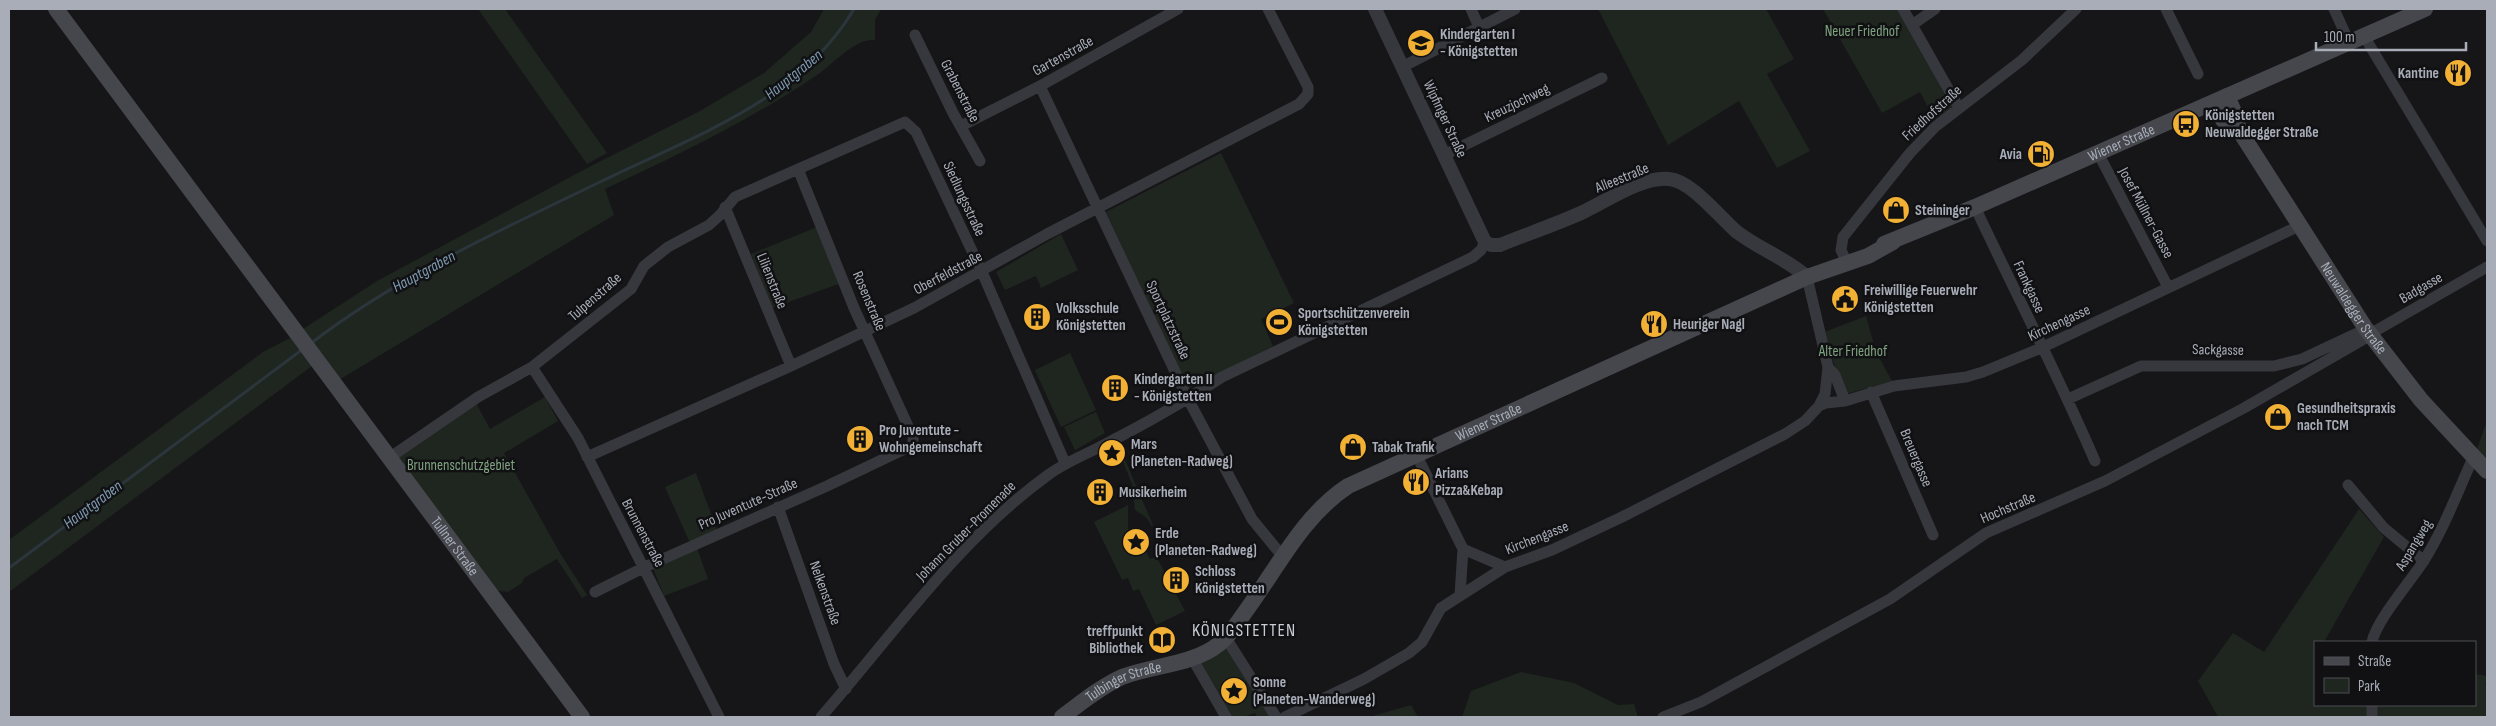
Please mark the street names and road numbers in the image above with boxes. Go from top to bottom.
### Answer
street label: Gartenstraße [1029,32,1097,80]
street label: Grabenstraße [936,56,984,126]
street label: Wipfinger Straße [1419,77,1471,161]
street label: Kreuzjochweg [1481,79,1553,127]
street label: Friedhofstraße [1898,81,1966,145]
street label: Wiener Straße [2085,120,2158,166]
street label: Siedlungsstraße [938,159,990,239]
street label: Alleestraße [1591,159,1652,198]
street label: Josef Müllner-Gasse [2114,163,2178,262]
street label: Oberfeldstraße [910,247,986,299]
street label: Lilienstraße [752,250,792,312]
street label: Frankgasse [2009,258,2049,316]
street label: Neuwaldegger Straße [2316,258,2391,358]
street label: Rosenstraße [848,268,890,334]
street label: Badgasse [2396,268,2446,308]
street label: Tulpenstraße [564,269,626,325]
street label: Sportplatzstraße [1141,278,1195,362]
street label: Kirchengasse [2025,300,2093,346]
street label: Sackgasse [2192,340,2244,360]
street label: Wiener Straße [1452,399,1525,445]
street label: Breuergasse [1895,426,1937,490]
street label: Pro Juventute-Straße [695,474,801,534]
street label: Johann Gruber-Promenade [911,477,1020,586]
street label: Hochstraße [1977,488,2039,528]
street label: Brunnenstraße [617,496,669,570]
street label: Tullner Straße [427,513,483,579]
street label: Aspangweg [2391,516,2437,575]
street label: Kirchengasse [1502,517,1572,559]
street label: Nelkenstraße [805,558,845,628]
street label: Tulbinger Straße [1081,657,1163,706]

